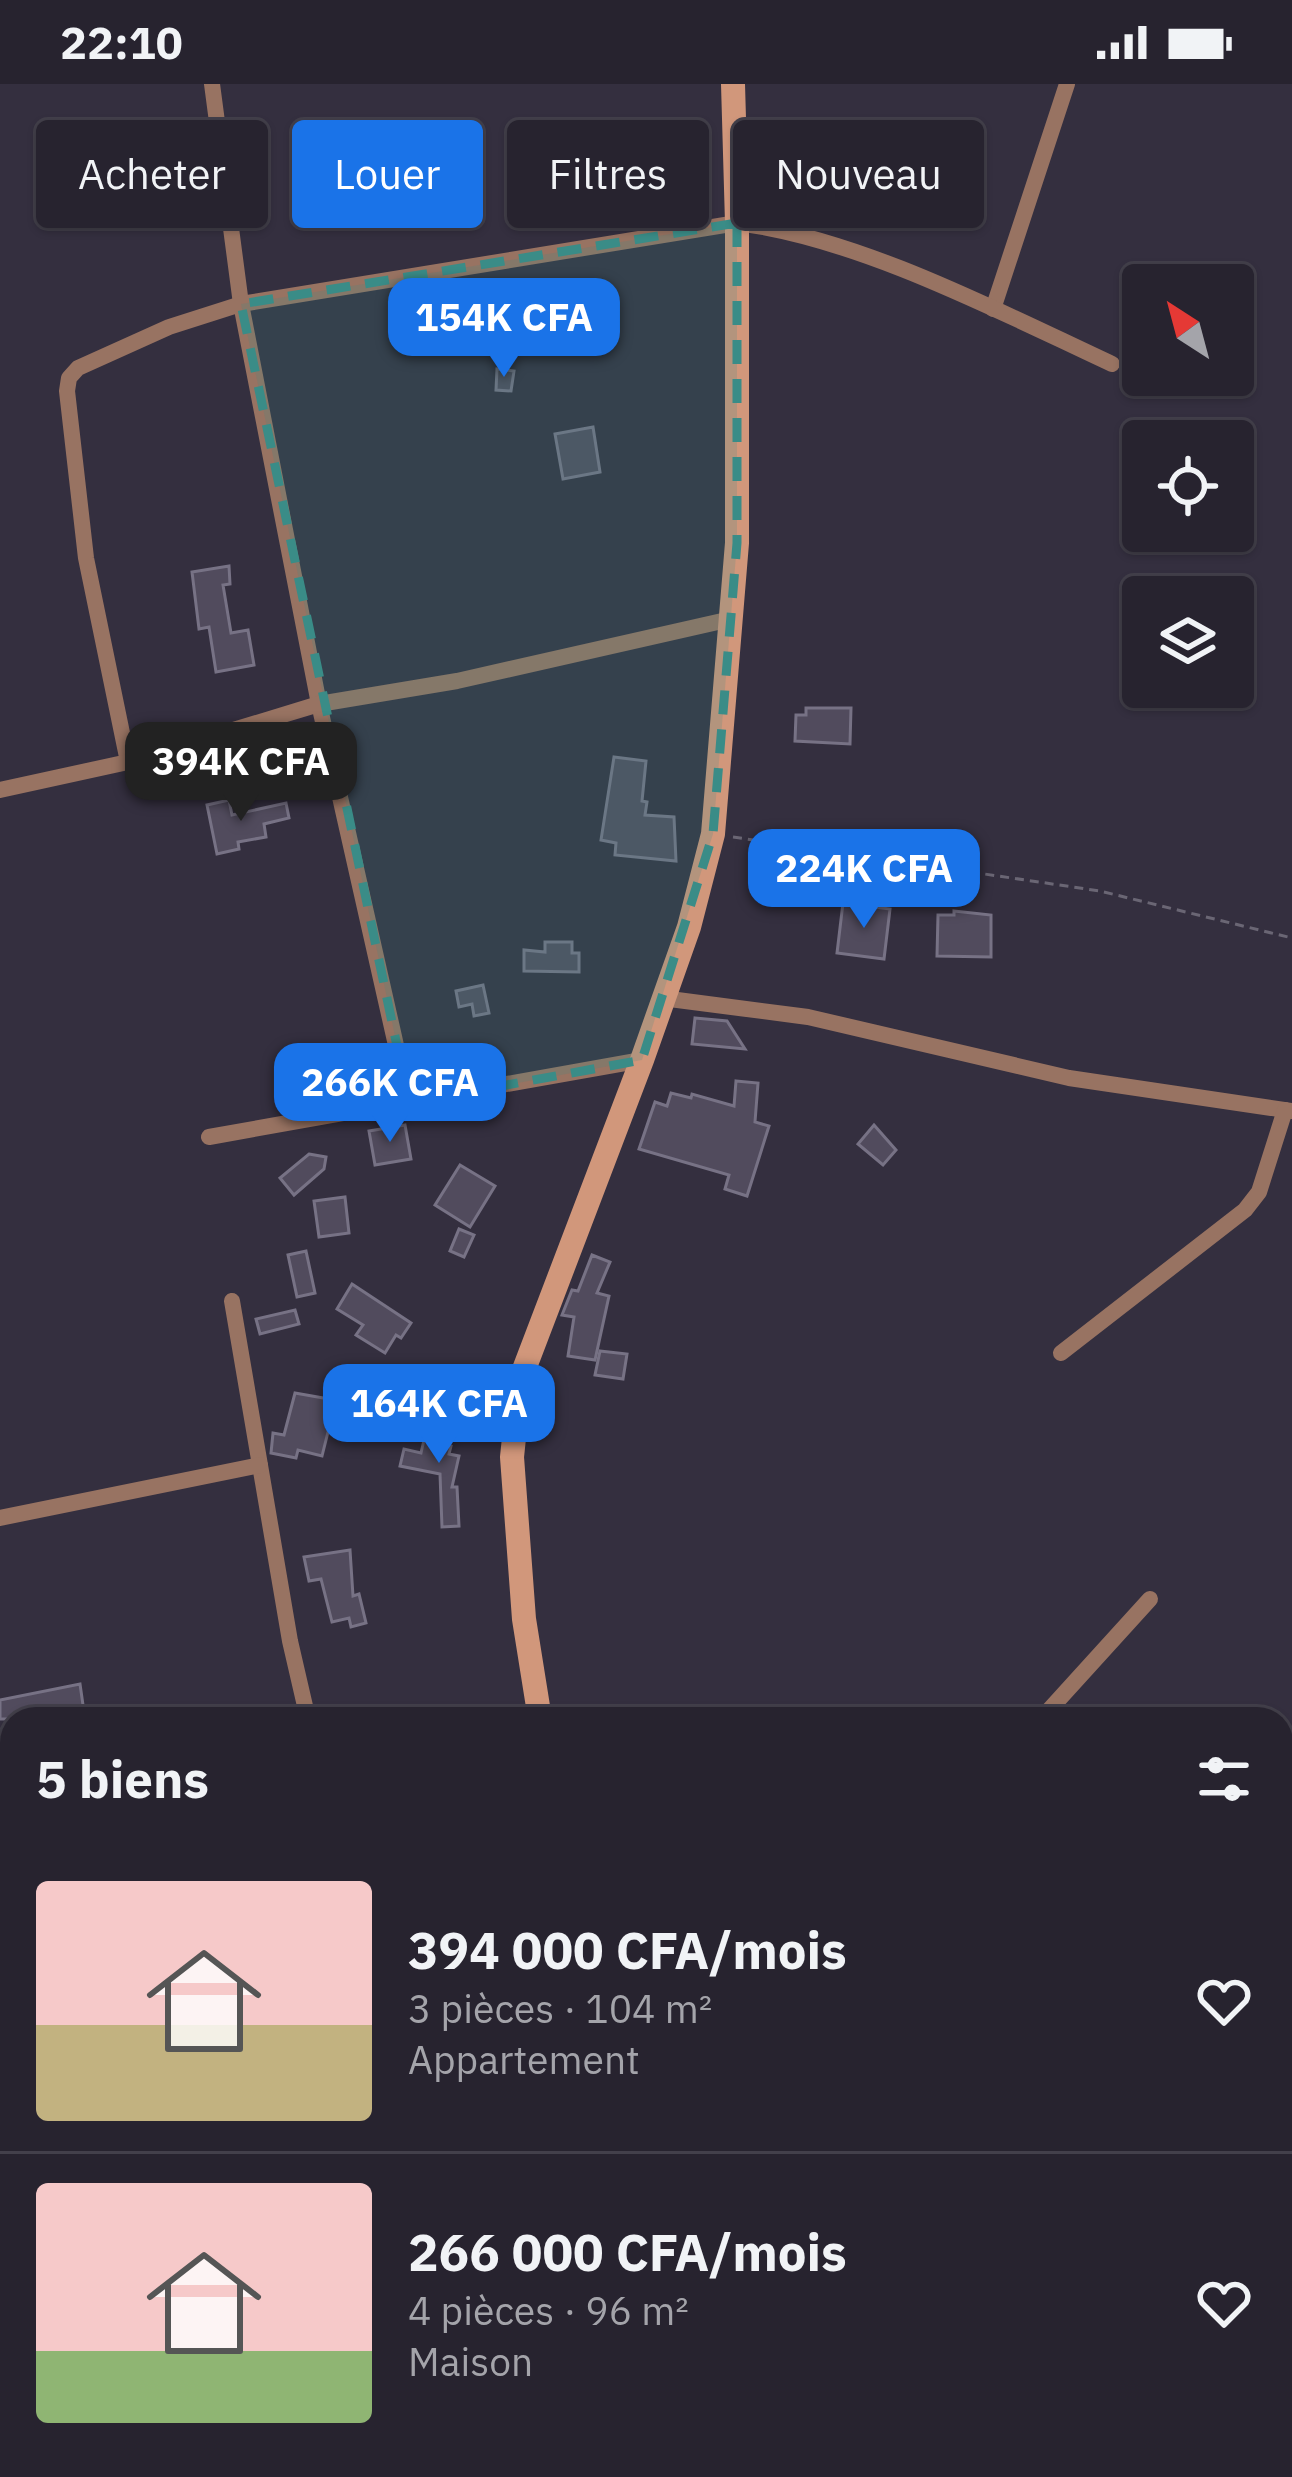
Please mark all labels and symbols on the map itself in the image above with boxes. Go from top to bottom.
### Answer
north arrow [1122,264,1254,396]
pin: 154K CFA [380,278,628,380]
pin: 394K CFA [117,722,365,824]
pin: 224K CFA [740,829,988,931]
pin: 266K CFA [266,1043,514,1145]
pin: 164K CFA [315,1364,563,1466]

